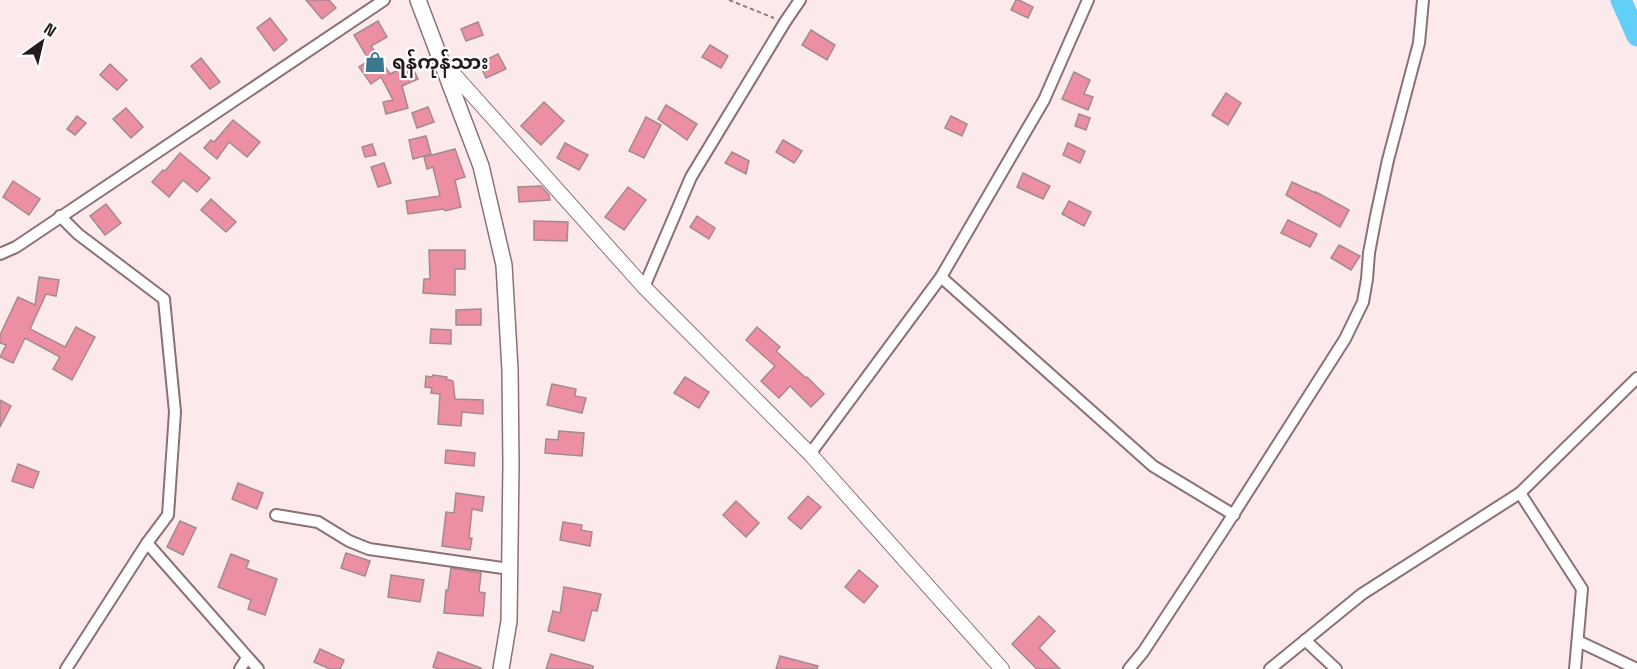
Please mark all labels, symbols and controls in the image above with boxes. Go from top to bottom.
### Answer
north arrow [12,12,72,72]
text: N [40,18,60,42]
place label: ရန်ကုန်သား [392,49,489,78]
shop icon: ရန်ကုန်သား [363,50,387,74]

